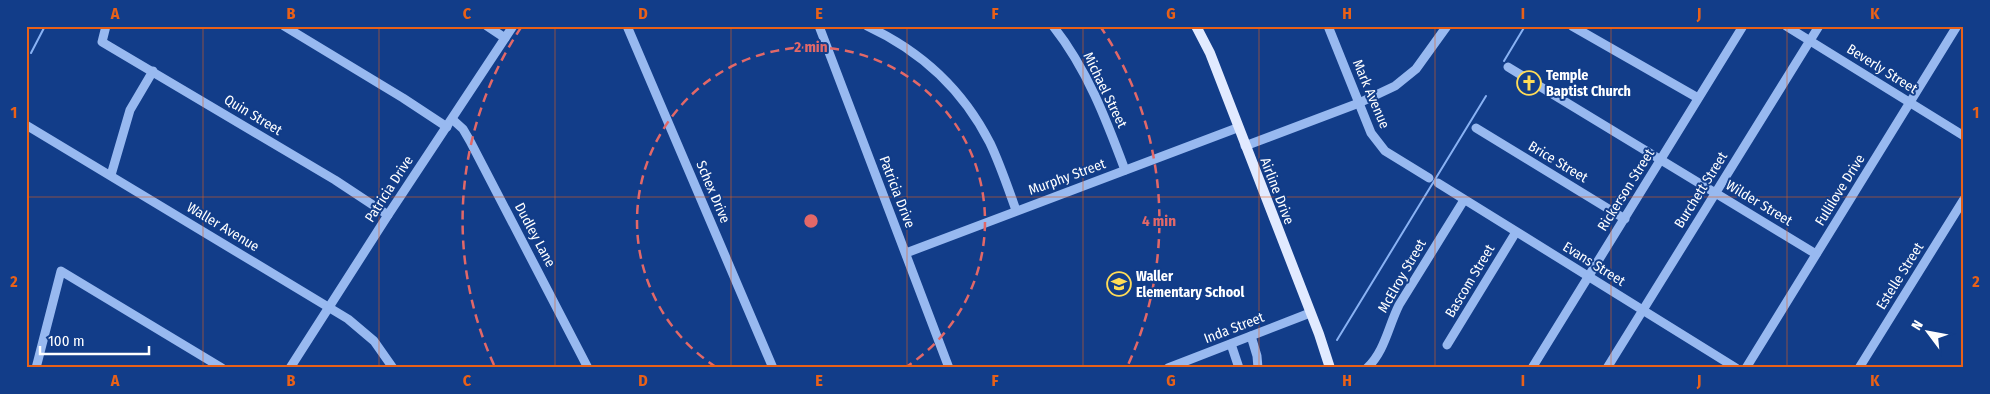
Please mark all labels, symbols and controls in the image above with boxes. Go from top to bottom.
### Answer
text: A [110,4,120,23]
text: B [287,4,296,23]
text: C [463,4,472,23]
text: D [638,4,648,23]
text: E [815,4,823,23]
text: F [991,4,999,23]
text: G [1166,4,1176,23]
text: H [1342,4,1352,23]
text: I [1521,4,1525,23]
text: J [1696,4,1701,23]
text: K [1870,4,1880,23]
text: 2 min [793,38,828,56]
street label: Beverly Street [1844,41,1921,98]
street label: Michael Street [1079,49,1131,131]
street label: Mark Avenue [1349,57,1393,131]
place label: Temple Baptist Church [1546,67,1631,100]
church icon: Temple Baptist Church [1516,70,1542,96]
street label: Quin Street [221,91,285,139]
text: 1 [11,103,17,122]
text: 1 [1973,103,1979,122]
street label: Brice Street [1525,138,1591,187]
street label: Rickerson Street [1594,145,1658,234]
street label: Burchett Street [1671,148,1731,231]
street label: Fullilove Drive [1811,151,1869,229]
street label: Patricia Drive [361,153,417,225]
street label: Patricia Drive [875,154,919,230]
street label: Murphy Street [1026,155,1108,199]
street label: Airline Drive [1256,155,1298,227]
street label: Schex Drive [692,158,734,226]
street label: Wilder Street [1723,176,1796,230]
street label: Waller Avenue [184,199,262,255]
street label: Dudley Lane [511,200,559,270]
centre of rings [802,212,820,230]
text: 4 min [1142,212,1176,230]
street label: McElroy Street [1374,236,1430,316]
street label: Evans Street [1560,238,1629,290]
street label: Estelle Street [1873,239,1927,313]
street label: Bascom Street [1442,241,1499,321]
place label: Waller Elementary School [1136,268,1245,301]
school or university icon: Waller Elementary School [1106,271,1132,297]
text: 2 [9,272,18,291]
text: 2 [1971,272,1980,291]
north arrow [1902,306,1952,356]
street label: Inda Street [1201,309,1267,347]
text: N [1908,317,1927,333]
scale bar [40,324,149,356]
text: 100 m [48,332,85,350]
text: A [110,371,120,390]
text: B [287,371,296,390]
text: C [463,371,472,390]
text: D [638,371,648,390]
text: E [815,371,823,390]
text: F [991,371,999,390]
text: G [1166,371,1176,390]
text: H [1342,371,1352,390]
text: I [1521,371,1525,390]
text: J [1696,371,1701,390]
text: K [1870,371,1880,390]

